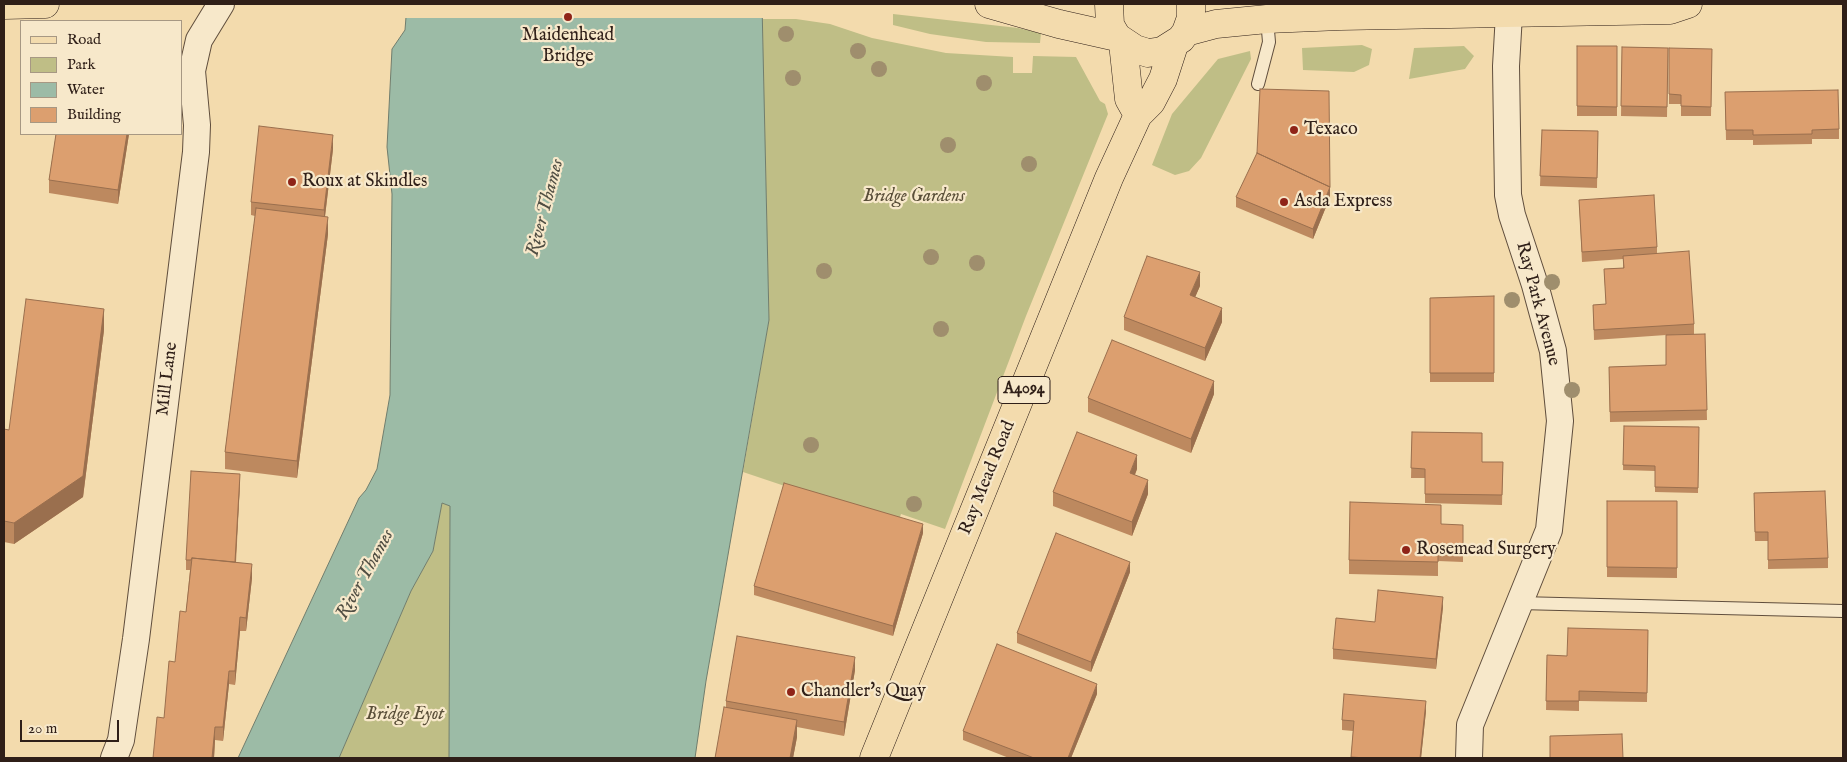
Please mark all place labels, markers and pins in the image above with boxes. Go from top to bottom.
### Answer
marker: Maidenhead Bridge [562,11,574,23]
place label: Maidenhead Bridge [522,25,614,68]
place label: Texaco [1304,119,1358,141]
marker: Texaco [1288,124,1300,136]
place label: Roux at Skindles [302,171,427,193]
marker: Roux at Skindles [286,176,298,188]
place label: Asda Express [1294,191,1392,213]
marker: Asda Express [1278,196,1290,208]
place label: Rosemead Surgery [1416,539,1556,561]
marker: Rosemead Surgery [1400,544,1412,556]
place label: Chandler's Quay [801,681,926,703]
marker: Chandler's Quay [785,686,797,698]

